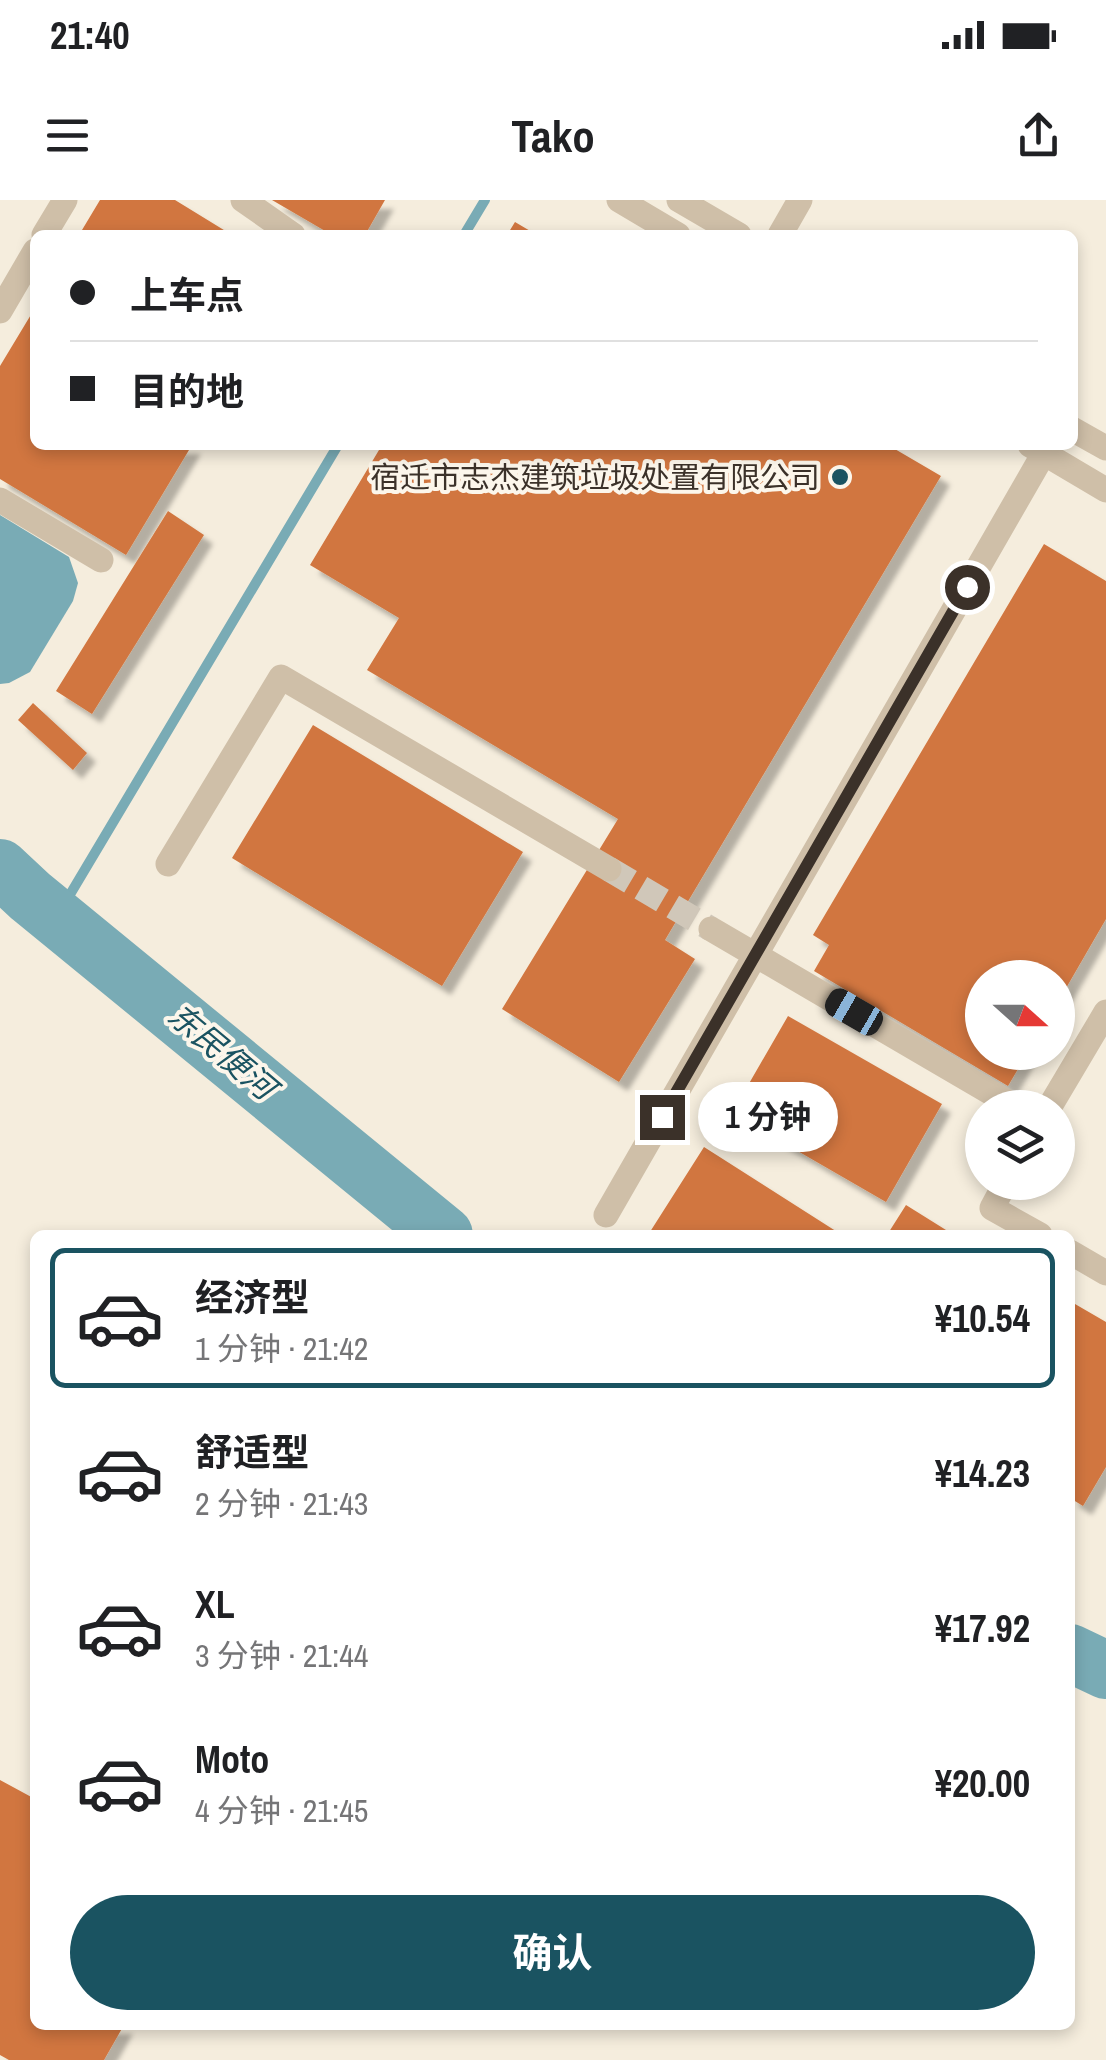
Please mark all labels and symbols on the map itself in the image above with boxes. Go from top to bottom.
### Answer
place label: 宿迁市志杰建筑垃圾处置有限公司 [370,457,820,497]
marker: 宿迁市志杰建筑垃圾处置有限公司 [829,466,851,488]
route start [945,565,990,610]
north arrow [965,960,1075,1070]
car [821,984,887,1040]
water label: 东民便河 [159,993,289,1112]
callout: 1 分钟 [697,1082,837,1152]
route end [640,1095,685,1140]

